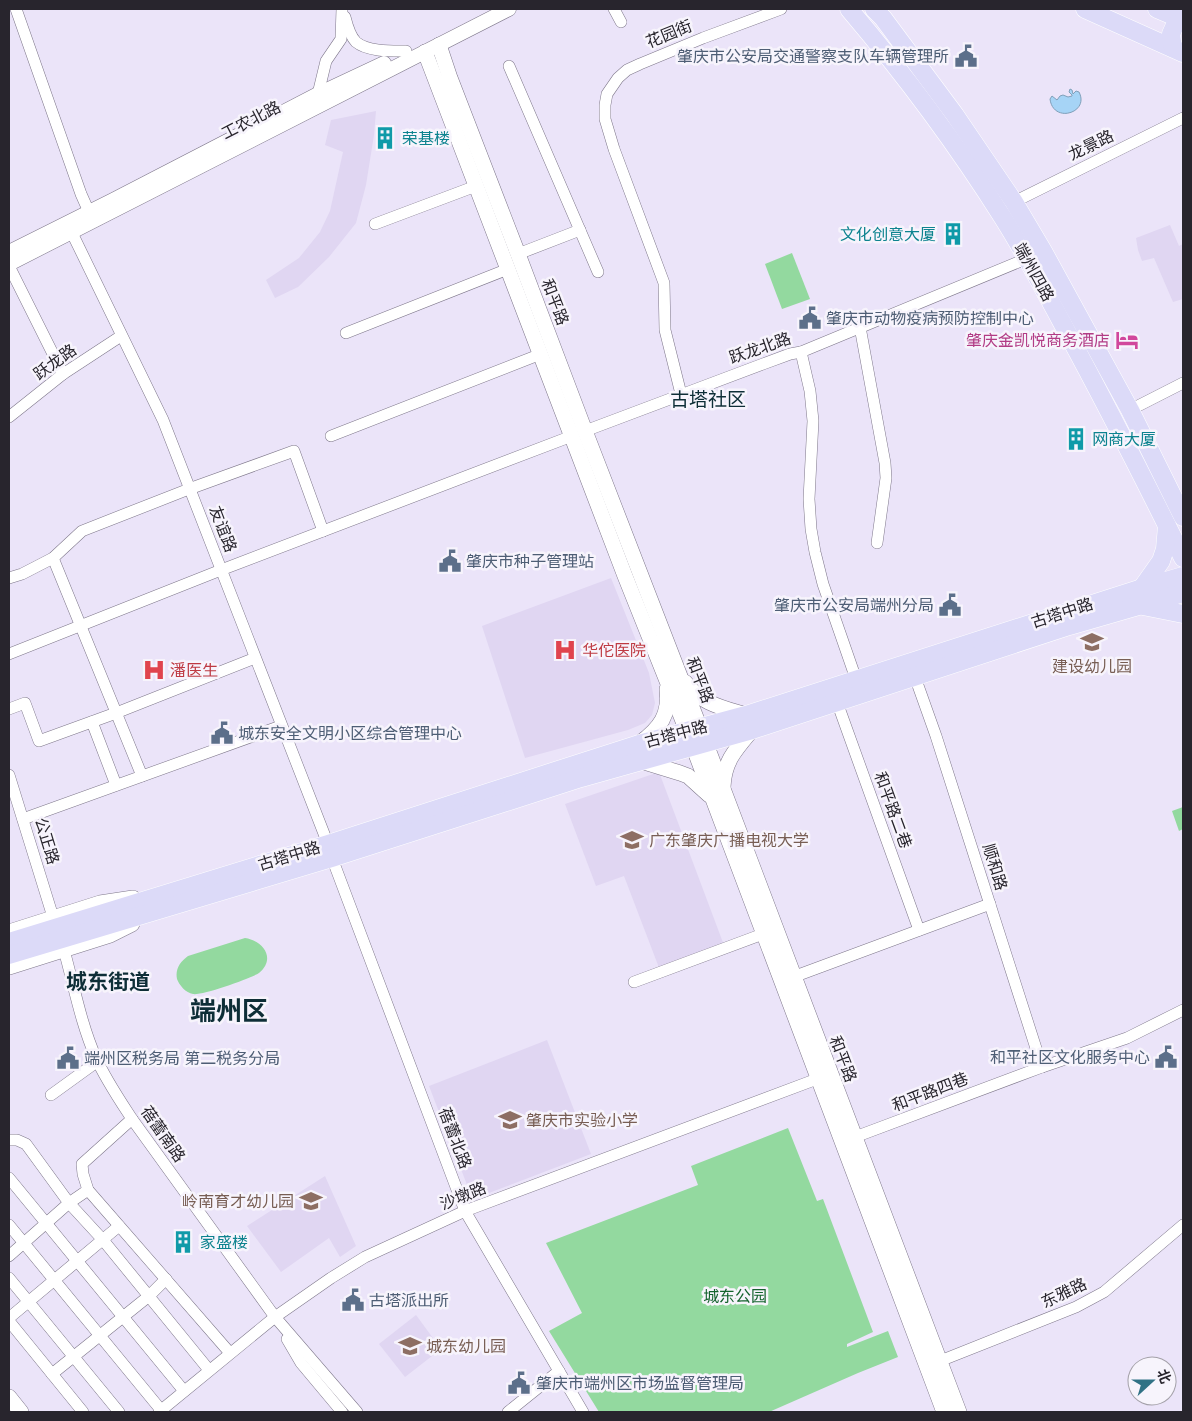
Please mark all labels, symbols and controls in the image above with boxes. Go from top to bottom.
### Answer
street label: 花园街 [643,16,695,52]
public building icon: 肇庆市公安局交通警察支队车辆管理所 [953,43,979,69]
place label: 肇庆市公安局交通警察支队车辆管理所 [677,47,949,66]
street label: 工农北路 [218,97,284,143]
building icon: 荣基楼 [372,125,398,151]
street label: 龙景路 [1065,126,1117,164]
place label: 荣基楼 [402,129,450,148]
building icon: 文化创意大厦 [940,221,966,247]
place label: 文化创意大厦 [840,225,936,244]
street label: 端州四路 [1010,239,1058,305]
street label: 和平路 [538,276,572,328]
public building icon: 肇庆市动物疫病预防控制中心 [797,305,823,331]
place label: 肇庆市动物疫病预防控制中心 [826,309,1034,328]
hotel icon: 肇庆金凯悦商务酒店 [1114,327,1140,353]
street label: 跃龙北路 [727,329,793,367]
place label: 肇庆金凯悦商务酒店 [966,331,1110,350]
street label: 跃龙路 [30,340,80,384]
district label: 古塔社区 [670,388,746,411]
building icon: 网商大厦 [1063,426,1089,452]
place label: 网商大厦 [1092,430,1156,449]
street label: 友谊路 [206,503,240,555]
public building icon: 肇庆市种子管理站 [437,548,463,574]
place label: 肇庆市种子管理站 [466,552,594,571]
public building icon: 肇庆市公安局端州分局 [937,592,963,618]
street label: 古塔中路 [1029,594,1095,632]
place label: 肇庆市公安局端州分局 [774,596,934,615]
school or university icon: 建设幼儿园 [1079,629,1105,655]
hospital icon: 华佗医院 [552,637,578,663]
place label: 华佗医院 [582,641,646,660]
street label: 和平路 [683,654,717,706]
hospital icon: 潘医生 [141,657,167,683]
place label: 建设幼儿园 [1052,657,1132,676]
place label: 潘医生 [170,661,218,680]
street label: 古塔中路 [643,717,709,751]
public building icon: 城东安全文明小区综合管理中心 [209,720,235,746]
place label: 城东安全文明小区综合管理中心 [238,724,462,743]
street label: 和平路二巷 [870,769,916,851]
street label: 公正路 [31,815,63,867]
school or university icon: 广东肇庆广播电视大学 [619,827,645,853]
place label: 广东肇庆广播电视大学 [649,831,809,850]
street label: 古塔中路 [256,838,322,874]
street label: 顺和路 [979,841,1011,893]
district label: 城东街道 [66,969,150,994]
district label: 端州区 [190,995,268,1027]
street label: 和平路 [826,1033,860,1085]
public building icon: 和平社区文化服务中心 [1153,1044,1179,1070]
public building icon: 端州区税务局 第二税务分局 [55,1045,81,1071]
place label: 和平社区文化服务中心 [990,1048,1150,1067]
place label: 端州区税务局 第二税务分局 [84,1049,280,1068]
street label: 和平路四巷 [889,1069,971,1115]
street label: 蓓蕾南路 [137,1102,189,1166]
street label: 蓓蕾北路 [435,1105,475,1171]
school or university icon: 肇庆市实验小学 [497,1107,523,1133]
place label: 肇庆市实验小学 [526,1111,638,1130]
street label: 沙墩路 [437,1178,489,1214]
school or university icon: 岭南育才幼儿园 [298,1188,324,1214]
place label: 岭南育才幼儿园 [182,1192,294,1211]
building icon: 家盛楼 [170,1229,196,1255]
place label: 家盛楼 [200,1233,248,1252]
street label: 东雅路 [1038,1274,1090,1312]
public building icon: 古塔派出所 [340,1287,366,1313]
park label: 城东公园 [703,1287,767,1306]
place label: 古塔派出所 [369,1291,449,1310]
school or university icon: 城东幼儿园 [397,1333,423,1359]
place label: 城东幼儿园 [426,1337,506,1356]
north arrow [1127,1356,1177,1406]
text: 北 [1153,1367,1175,1386]
public building icon: 肇庆市端州区市场监督管理局 [506,1370,532,1396]
place label: 肇庆市端州区市场监督管理局 [536,1374,744,1393]

